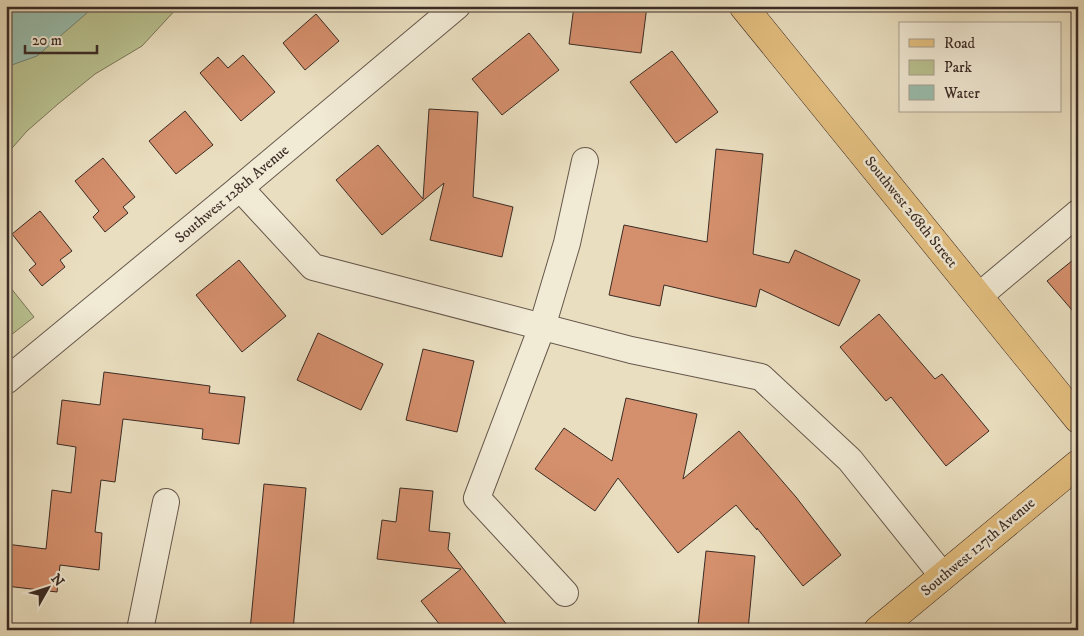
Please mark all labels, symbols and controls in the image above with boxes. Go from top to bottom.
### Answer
scale bar [25,22,98,54]
legend [899,22,1062,112]
text: 20 m [32,31,62,50]
text: Road [944,34,976,53]
text: Park [944,58,973,77]
text: Water [943,84,980,103]
street label: Southwest 128th Avenue [171,141,293,247]
street label: Southwest 268th Street [860,152,962,272]
street label: Southwest 127th Avenue [917,494,1039,600]
north arrow [22,564,72,614]
text: N [47,570,68,591]

